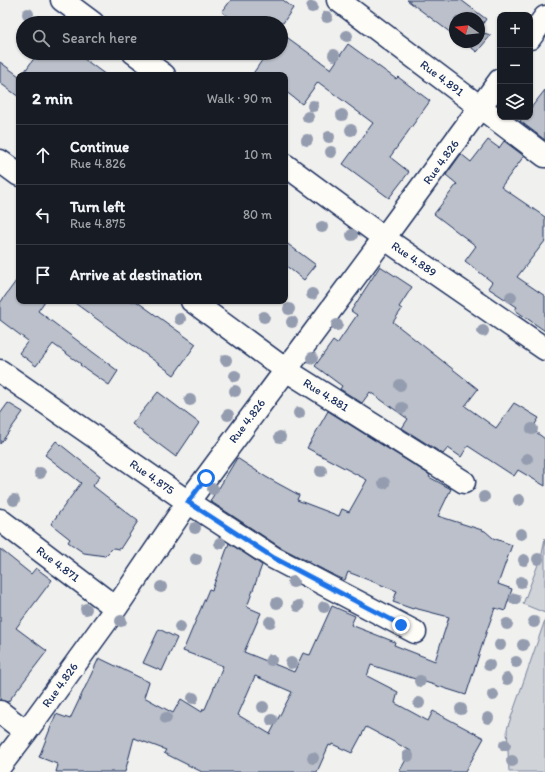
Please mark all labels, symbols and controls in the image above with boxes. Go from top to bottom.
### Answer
north arrow [449,12,485,48]
map controls [497,12,533,120]
button: + [497,12,533,48]
search box [16,16,288,60]
icon: search [30,27,52,49]
text: Search here [62,29,137,47]
button: − [497,48,533,84]
street label: Rue 4.891 [417,57,467,99]
button: layers [497,84,533,120]
text: 2 min [32,88,72,108]
text: Walk · 90 m [207,91,272,106]
street label: Rue 4.826 [420,137,462,187]
text: Continue [70,138,129,156]
icon: ahead [32,144,54,166]
text: 10 m [244,147,272,162]
text: Rue 4.826 [70,156,126,171]
text: Turn left [70,198,125,216]
icon: left [32,204,54,226]
text: 80 m [243,207,272,222]
text: Rue 4.875 [70,216,126,231]
street label: Rue 4.889 [389,238,439,280]
icon: arrive [32,264,54,286]
text: Arrive at destination [70,266,202,284]
street label: Rue 4.881 [301,376,352,415]
street label: Rue 4.826 [226,396,268,446]
street label: Rue 4.875 [127,457,177,497]
route start [197,469,215,487]
street label: Rue 4.871 [34,543,83,585]
route end [392,616,410,634]
street label: Rue 4.826 [39,660,81,710]

